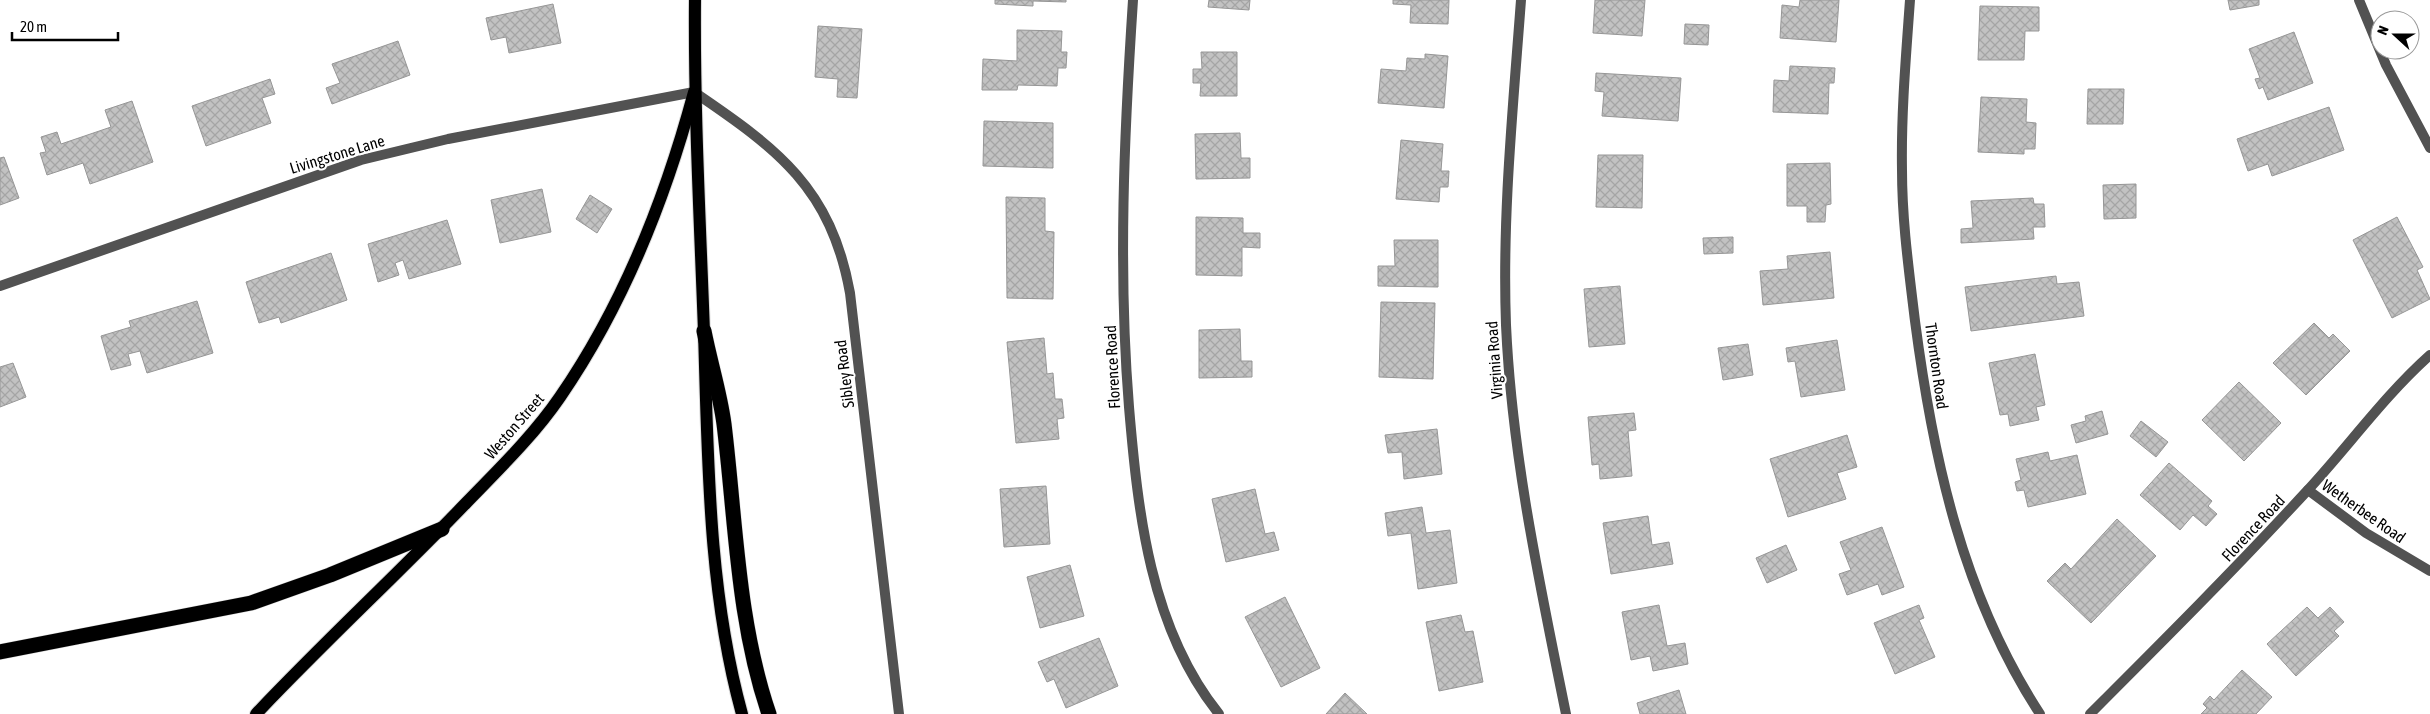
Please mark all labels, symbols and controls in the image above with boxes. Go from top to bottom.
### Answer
scale bar [12,10,119,42]
north arrow [2370,10,2420,60]
text: 20 m [20,18,47,35]
text: N [2374,24,2392,37]
street label: Livingstone Lane [287,131,387,178]
street label: Virginia Road [1482,320,1507,400]
street label: Thornton Road [1922,322,1952,410]
street label: Florence Road [1101,325,1123,409]
street label: Sibley Road [831,339,858,409]
street label: Weston Street [481,389,548,462]
street label: Wetherbee Road [2319,476,2409,546]
street label: Florence Road [2218,491,2288,565]

